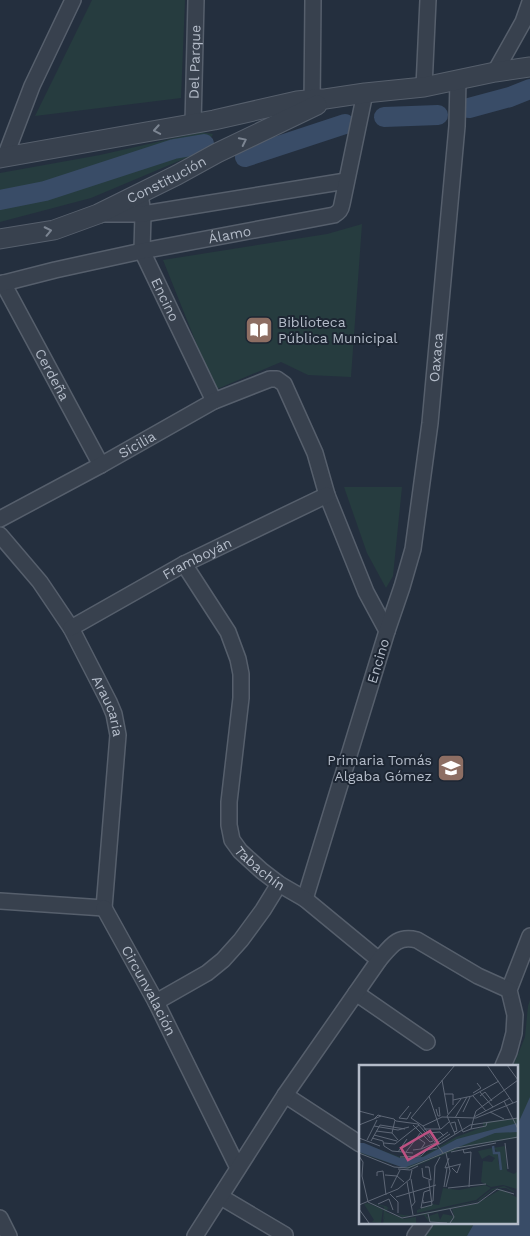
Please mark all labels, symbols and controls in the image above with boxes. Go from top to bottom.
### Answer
street label: Del Parque [186,25,203,99]
one-way arrow [153,124,161,135]
one-way arrow [237,137,246,147]
street label: Constitución [124,153,209,207]
street label: Álamo [207,223,252,246]
one-way arrow [43,226,52,236]
street label: Encino [148,275,182,324]
place label: Biblioteca Pública Municipal [278,314,398,346]
library icon: Biblioteca Pública Municipal [244,315,274,345]
street label: Oaxaca [426,332,446,383]
street label: Cerdeña [32,346,73,403]
street label: Sicilia [116,428,159,461]
street label: Framboyán [160,534,234,583]
street label: Encino [364,637,392,685]
street label: Araucaria [89,673,126,738]
place label: Primaria Tomás Algaba Gómez [327,752,432,784]
school or university icon: Primaria Tomás Algaba Gómez [436,753,466,783]
street label: Tabachín [231,843,288,894]
street label: Circunvalación [118,943,179,1038]
inset map [359,1065,518,1224]

